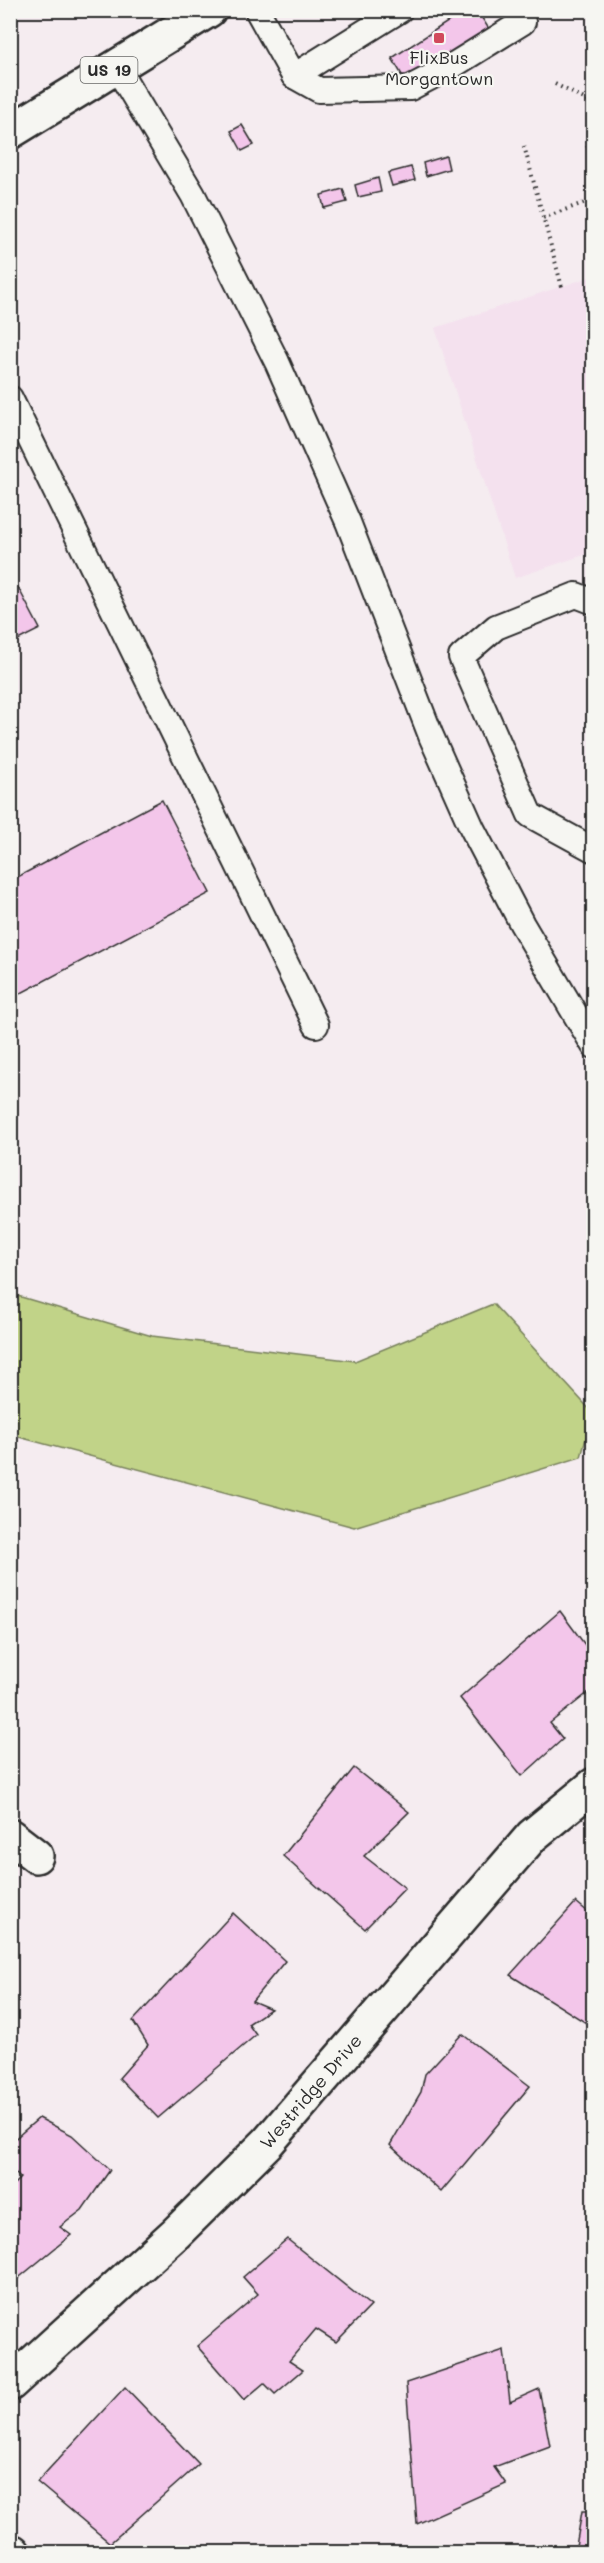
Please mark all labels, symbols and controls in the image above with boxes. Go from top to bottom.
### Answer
marker: FlixBus Morgantown [432,31,446,45]
place label: FlixBus Morgantown [385,45,493,90]
road number: US 19 [80,57,138,83]
street label: Westridge Drive [254,2029,367,2154]

